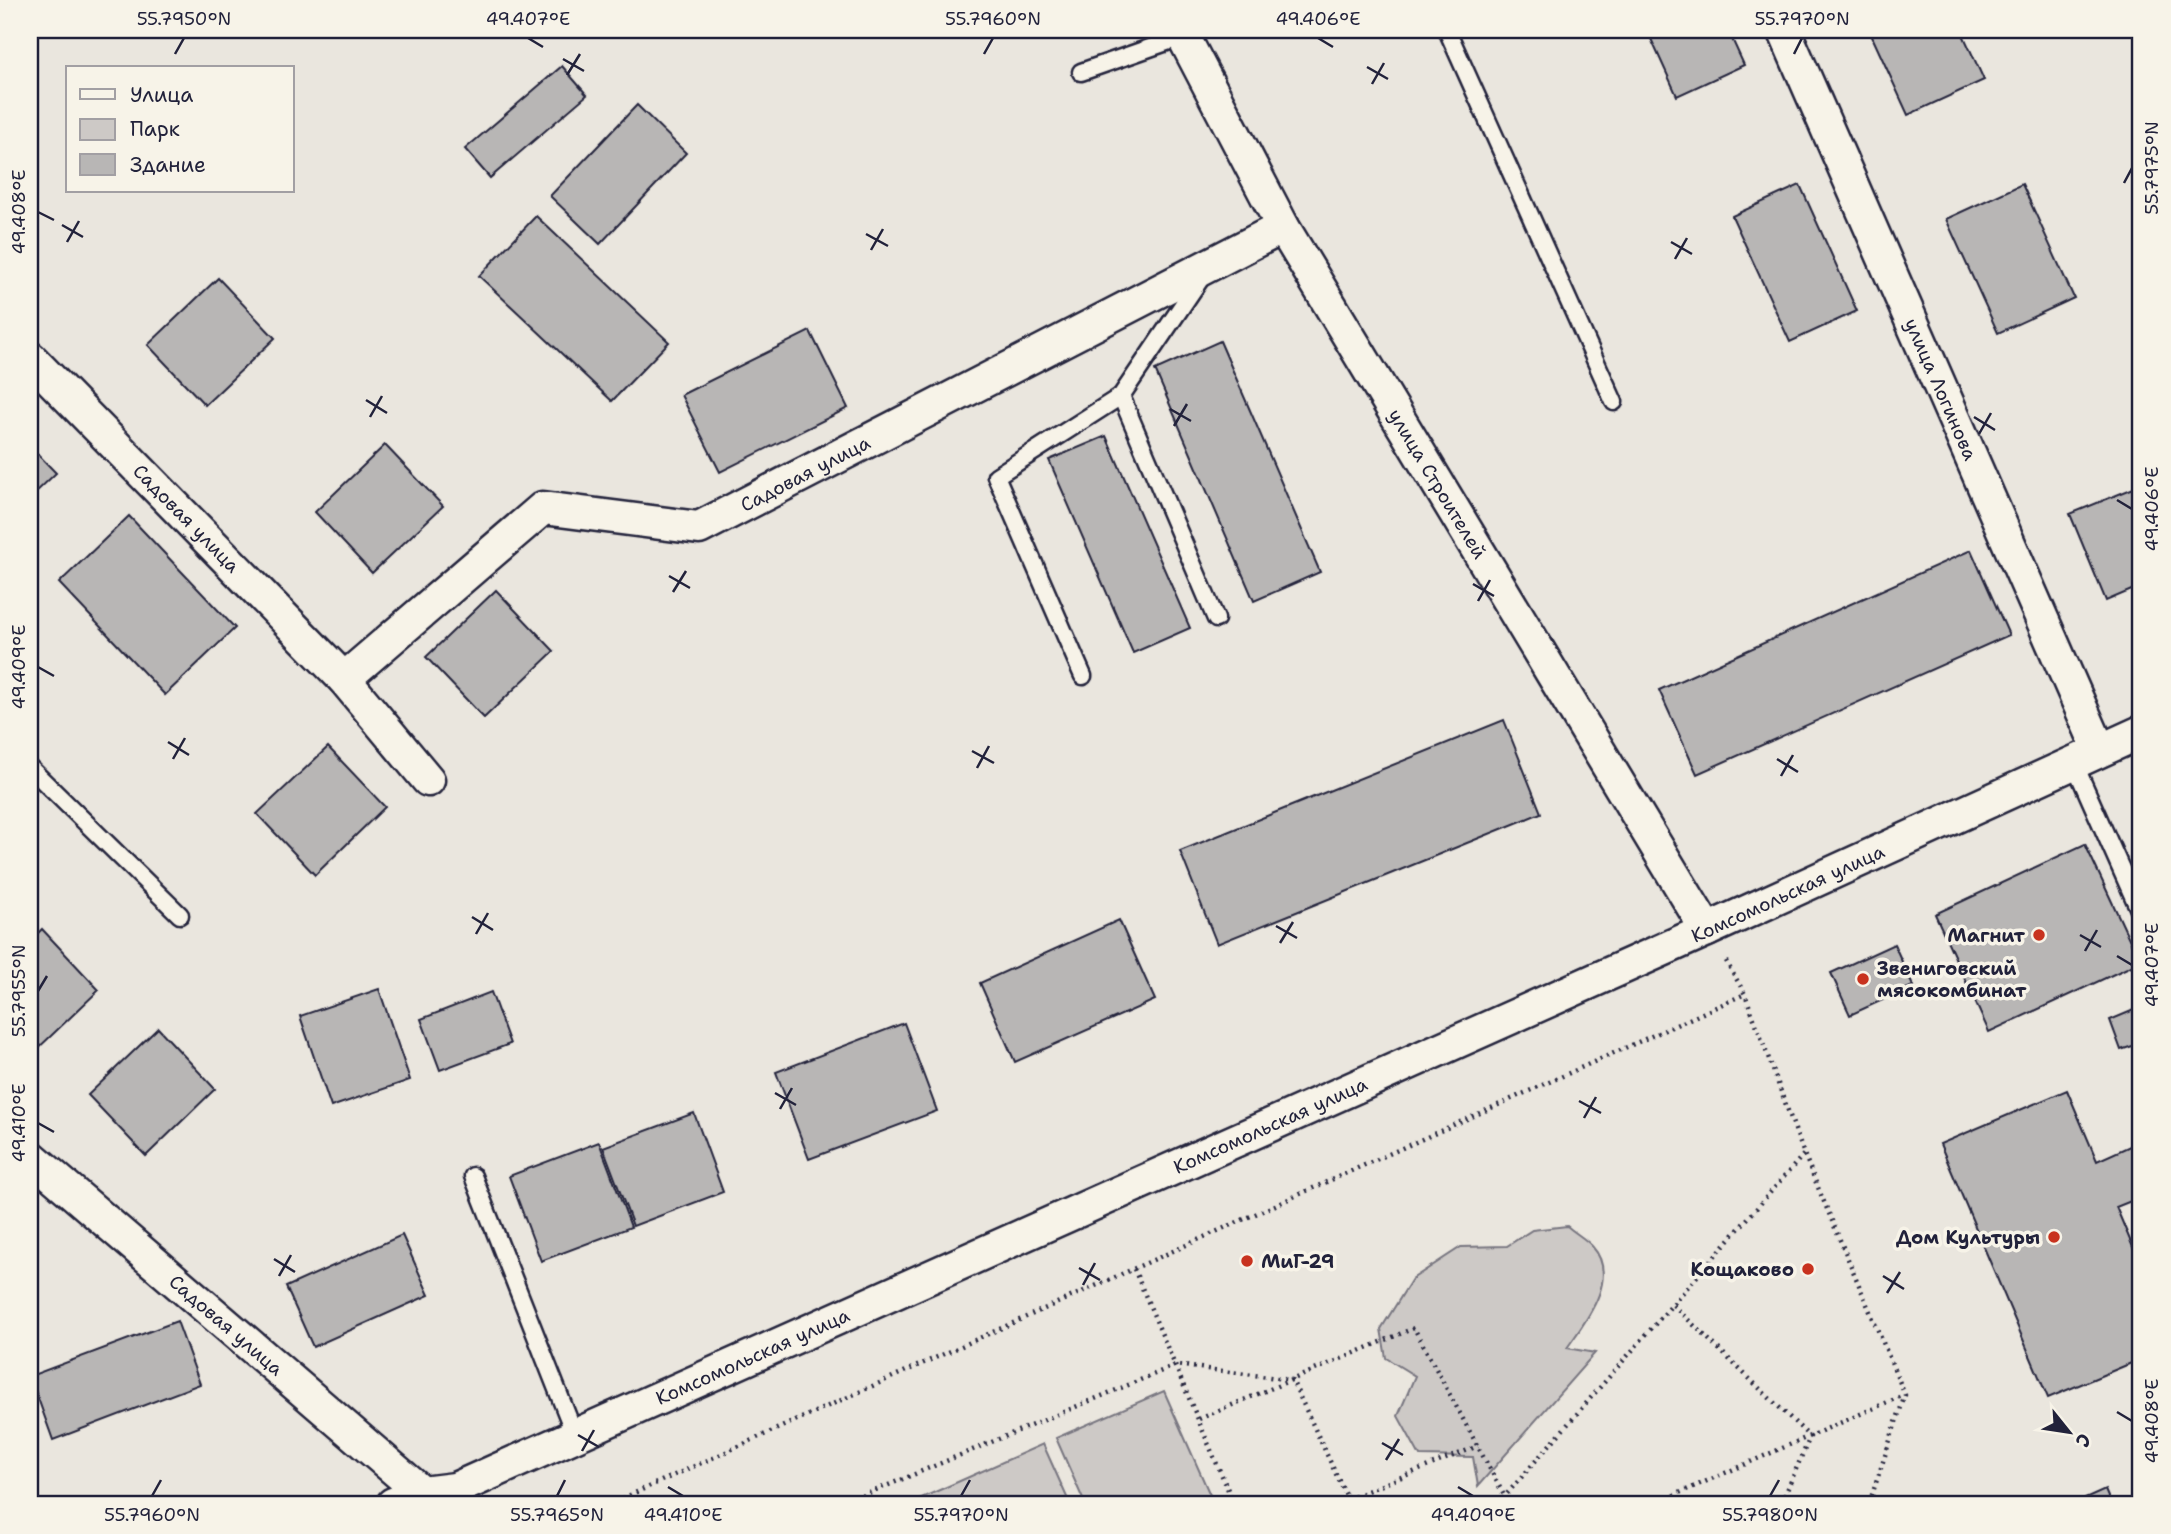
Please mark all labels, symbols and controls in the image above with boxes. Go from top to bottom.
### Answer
text: 55.7950°N [137,7,231,31]
text: 49.407°E [486,7,570,31]
text: 55.7960°N [945,7,1041,31]
text: 49.406°E [1275,7,1361,31]
text: 55.7970°N [1754,7,1850,31]
legend [66,66,294,192]
text: Улица [130,81,193,109]
text: Парк [130,115,180,143]
text: 55.7975°N [2140,121,2164,215]
text: Здание [130,151,206,179]
text: 49.408°E [7,169,31,255]
street label: улица Логинова [1899,314,1983,464]
street label: улица Строителей [1382,404,1492,564]
street label: Садовая улица [736,430,875,518]
street label: Садовая улица [127,459,245,578]
text: 49.406°E [2140,466,2164,552]
text: 49.409°E [7,625,31,709]
street label: Комсомольская улица [1687,839,1889,948]
place label: Магнит [1947,923,2026,948]
text: 49.407°E [2140,923,2164,1007]
marker: Магнит [2031,927,2047,943]
text: 55.7955°N [7,945,31,1037]
place label: Звениговский мясокомбинат [1877,956,2027,1003]
marker: Звениговский мясокомбинат [1855,971,1871,987]
street label: Комсомольская улица [1170,1071,1371,1180]
text: 49.410°E [7,1083,31,1163]
place label: Дом Культуры [1896,1225,2040,1250]
marker: Дом Культуры [2046,1229,2062,1245]
place label: МиГ-29 [1261,1249,1334,1274]
marker: МиГ-29 [1239,1253,1255,1269]
place label: Кощаково [1690,1257,1794,1282]
marker: Кощаково [1800,1261,1816,1277]
street label: Садовая улица [164,1269,289,1381]
street label: Комсомольская улица [652,1302,854,1411]
text: 49.408°E [2140,1378,2164,1464]
north arrow [2035,1398,2104,1468]
text: С [2070,1429,2097,1452]
text: 55.7960°N [104,1503,200,1527]
text: 55.7965°N [510,1503,604,1527]
text: 49.410°E [643,1503,723,1527]
text: 55.7970°N [913,1503,1009,1527]
text: 49.409°E [1431,1503,1515,1527]
text: 55.7980°N [1722,1503,1818,1527]

